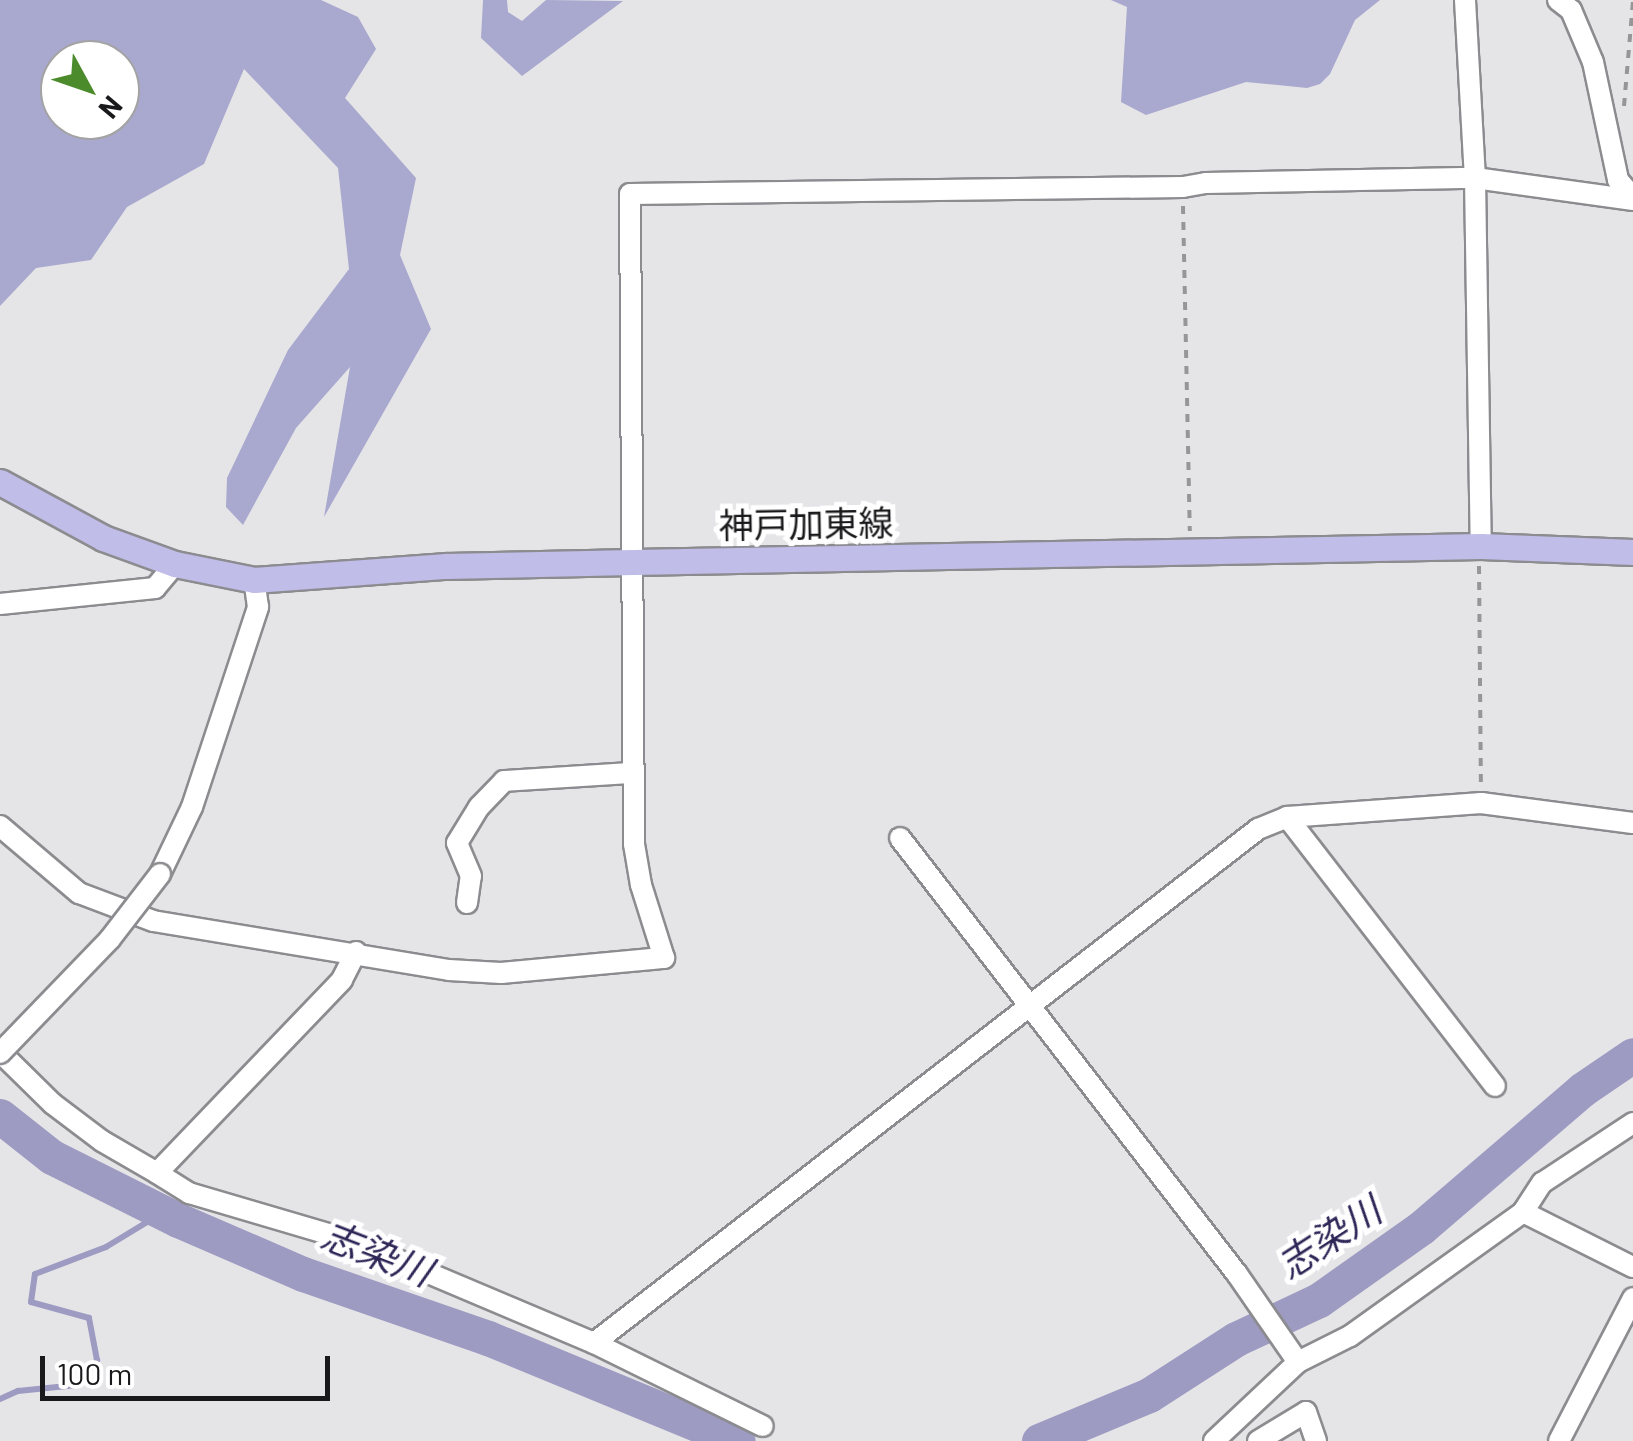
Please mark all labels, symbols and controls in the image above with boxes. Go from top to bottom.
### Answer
north arrow [40,40,140,140]
text: N [92,90,130,126]
street label: 神戸加東線 [718,500,894,546]
water label: 志染川 [1269,1187,1389,1287]
water label: 志染川 [316,1211,438,1295]
scale bar [45,1336,335,1398]
text: 100 m [57,1355,132,1391]

